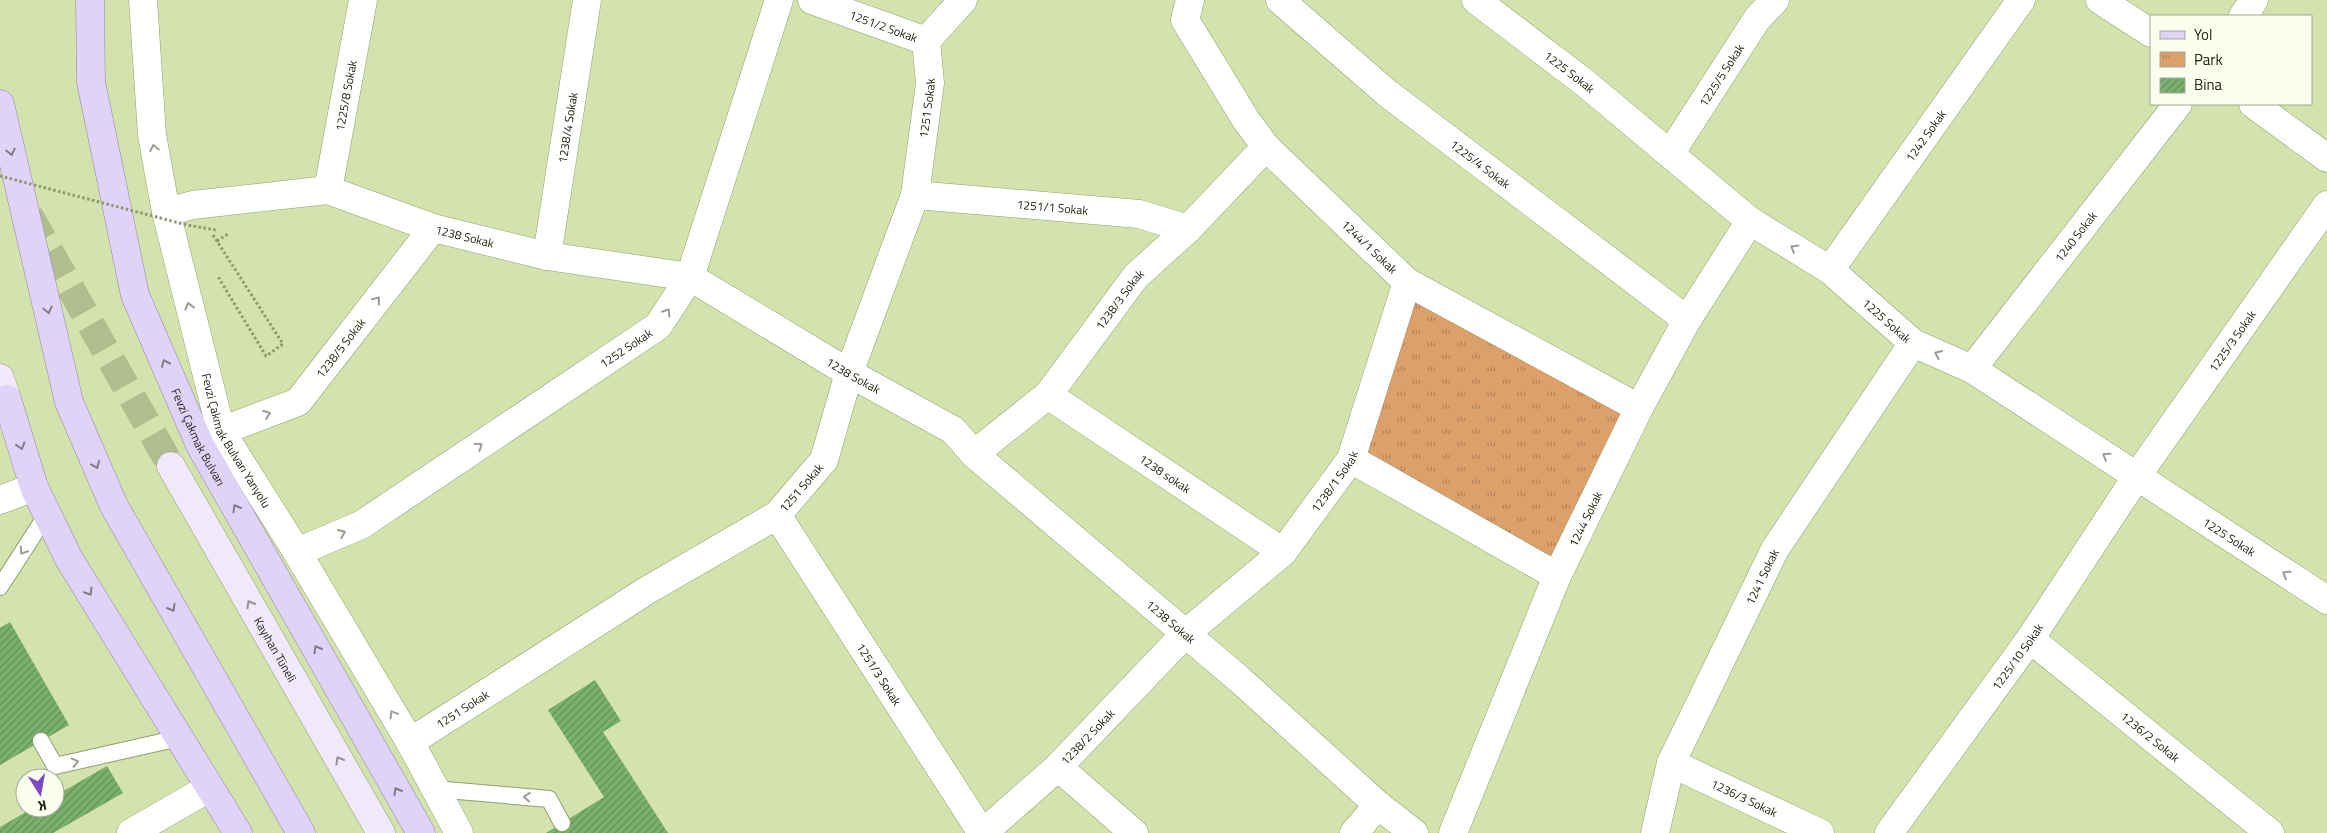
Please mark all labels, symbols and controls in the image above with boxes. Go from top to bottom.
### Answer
street label: 1251/2 Sokak [847,5,921,47]
legend [2150,15,2312,105]
text: Yol [2194,23,2212,46]
street label: 1225/5 Sokak [1694,40,1748,110]
street label: 1225 Sokak [1540,46,1600,97]
text: Park [2194,48,2223,71]
street label: 1225/8 Sokak [330,58,361,133]
text: Bina [2194,73,2223,96]
street label: 1251 Sokak [913,77,940,139]
street label: 1238/4 Sokak [552,90,582,164]
street label: 1242 Sokak [1900,105,1950,165]
street label: 1225/4 Sokak [1446,135,1515,193]
one-way arrow [150,143,160,152]
one-way arrow [5,147,16,156]
street label: 1251/1 Sokak [1016,194,1089,219]
street label: 1240 Sokak [2049,207,2101,266]
street label: 1244/1 Sokak [1337,215,1402,278]
street label: 1238 Sokak [433,219,496,252]
one-way arrow [1790,244,1799,254]
street label: 1238/3 Sokak [1090,264,1148,333]
street label: 1225 Sokak [1858,293,1916,347]
one-way arrow [372,297,380,306]
one-way arrow [185,303,195,311]
one-way arrow [42,306,53,315]
street label: 1225/3 Sokak [2203,306,2260,376]
one-way arrow [661,309,670,318]
street label: 1238/5 Sokak [311,313,370,382]
street label: 1252 Sokak [595,323,656,372]
one-way arrow [1934,349,1943,360]
street label: 1238 Sokak [823,352,884,398]
one-way arrow [160,359,171,368]
street label: Fevzi Çakmak Bulvarı Yanyolu [197,371,276,511]
street label: Fevzi Çakmak Bulvarı [167,385,231,489]
one-way arrow [262,410,270,420]
one-way arrow [15,441,25,449]
one-way arrow [473,443,482,452]
street label: 1238/1 Sokak [1306,448,1363,516]
street label: 1238 sokak [1135,449,1195,498]
one-way arrow [2103,453,2112,462]
street label: 1251 Sokak [774,458,827,516]
one-way arrow [90,460,100,469]
street label: 1244 Sokak [1563,487,1607,550]
one-way arrow [233,505,243,514]
street label: 1225 Sokak [2199,512,2260,561]
one-way arrow [337,529,346,540]
one-way arrow [20,545,30,554]
street label: 1241 Sokak [1740,545,1783,608]
one-way arrow [2283,570,2292,580]
one-way arrow [83,587,93,596]
street label: 1238 Sokak [1142,595,1200,648]
one-way arrow [246,601,256,610]
one-way arrow [166,603,176,612]
street label: Kayıhan Tüneli [250,613,302,685]
street label: 1225/10 Sokak [1986,619,2048,694]
street label: 1251/3 Sokak [852,639,907,709]
one-way arrow [313,646,323,655]
street label: 1251 Sokak [432,684,493,733]
street label: 1238/2 Sokak [1055,704,1119,769]
street label: 1236/2 Sokak [2117,707,2185,766]
one-way arrow [390,710,400,719]
one-way arrow [70,757,79,768]
one-way arrow [336,757,346,766]
north arrow [15,768,65,818]
street label: 1236/3 Sokak [1708,774,1781,821]
one-way arrow [394,787,404,796]
one-way arrow [523,792,531,803]
text: K [36,795,49,817]

